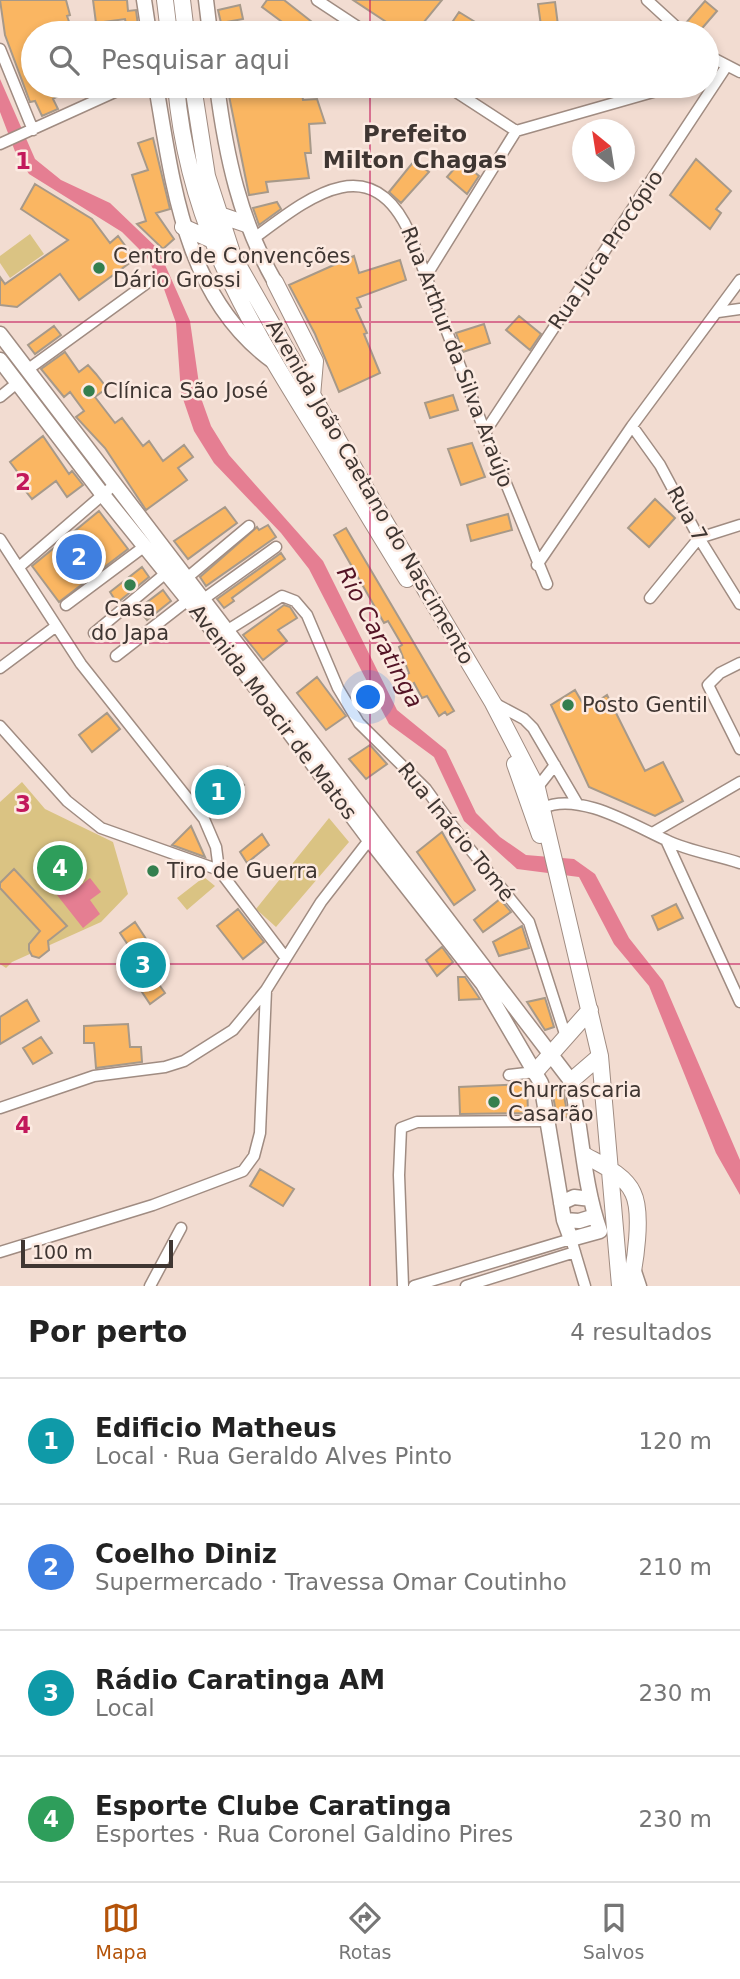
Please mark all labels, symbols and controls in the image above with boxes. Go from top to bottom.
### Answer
search box [21,21,719,98]
icon: search [45,41,83,79]
text: Pesquisar aqui [101,45,290,75]
north arrow [572,119,635,182]
district label: Prefeito Milton Chagas [323,121,507,173]
text: 1 [15,148,31,174]
street label: Rua Juca Procópio [544,166,668,334]
street label: Rua Arthur da Silva Araújo [396,223,518,491]
place label: Centro de Convenções Dário Grossi [113,244,350,292]
marker: Centro de Convenções Dário Grossi [91,260,107,276]
street label: Avenida João Caetano do Nascimento [261,315,479,669]
place label: Clínica São José [103,379,268,403]
marker: Clínica São José [81,383,97,399]
text: 2 [15,469,31,495]
street label: Rua 7 [662,482,712,546]
pin: 2 [56,531,102,583]
water label: Rio Caratinga [332,562,428,712]
marker: Casa do Japa [122,577,138,593]
place label: Casa do Japa [91,597,169,645]
street label: Avenida Moacir de Matos [184,600,362,824]
your location [351,680,385,714]
place label: Posto Gentil [582,693,708,717]
marker: Posto Gentil [560,697,576,713]
street label: Rua Inácio Tomé [393,758,519,906]
pin: 1 [195,766,241,818]
text: 3 [15,791,31,817]
pin: 4 [37,842,83,894]
place label: Tiro de Guerra [166,859,318,883]
marker: Tiro de Guerra [145,863,161,879]
pin: 3 [120,939,166,991]
place label: Churrascaria Casarão [508,1078,642,1126]
marker: Churrascaria Casarão [486,1094,502,1110]
text: 4 [15,1112,31,1138]
scale bar [21,1237,173,1269]
text: 100 m [32,1241,93,1263]
text: Por perto [28,1314,187,1349]
text: 4 resultados [570,1319,712,1345]
text: Edificio Matheus [95,1413,337,1443]
text: 1 [43,1428,59,1454]
text: 120 m [638,1428,712,1454]
text: Local · Rua Geraldo Alves Pinto [95,1443,452,1469]
text: Coelho Diniz [95,1539,277,1569]
text: 2 [43,1554,59,1580]
text: 210 m [638,1554,712,1580]
text: Supermercado · Travessa Omar Coutinho [95,1569,567,1595]
text: Rádio Caratinga AM [95,1665,385,1695]
text: 3 [43,1680,59,1706]
text: 230 m [638,1680,712,1706]
text: Local [95,1695,155,1721]
text: Esporte Clube Caratinga [95,1791,451,1821]
text: 4 [43,1806,59,1832]
text: 230 m [638,1806,712,1832]
text: Esportes · Rua Coronel Galdino Pires [95,1821,513,1847]
tab: Mapa [96,1899,147,1963]
tab: Rotas [339,1899,391,1963]
tab: Salvos [583,1899,644,1963]

